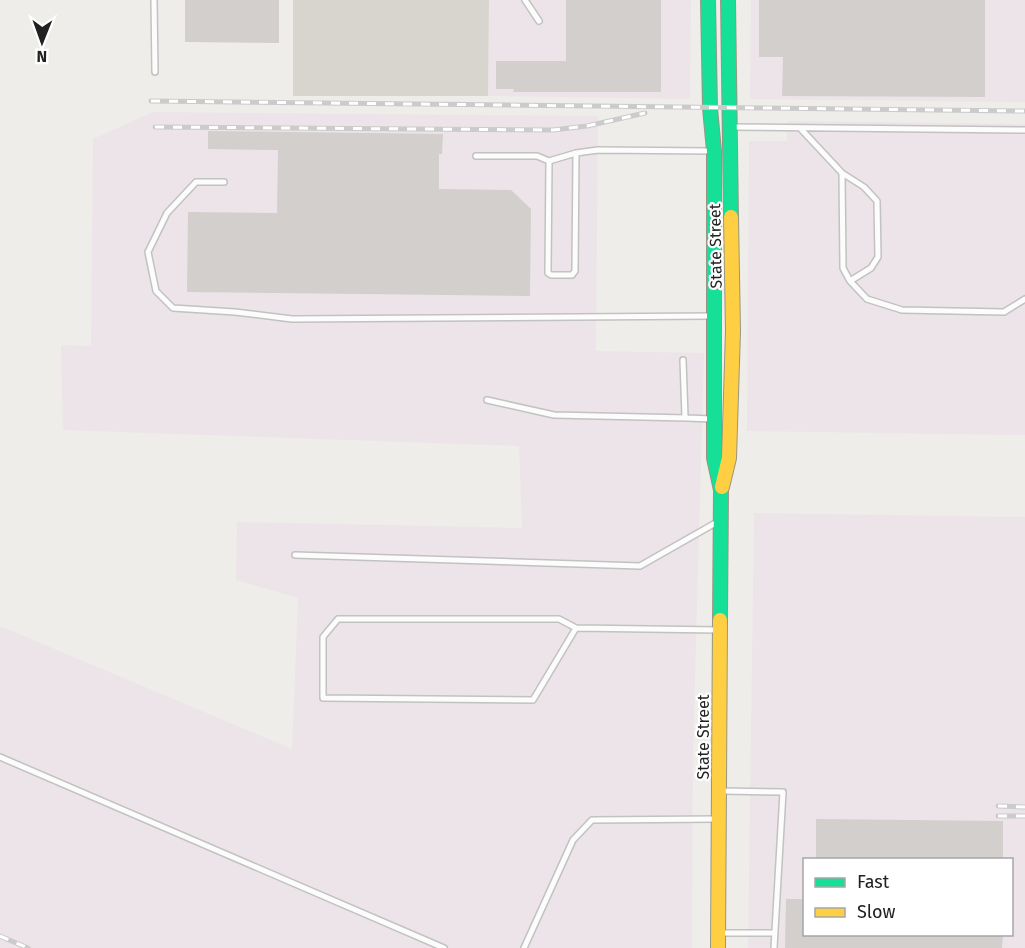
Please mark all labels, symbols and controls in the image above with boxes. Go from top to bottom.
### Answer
north arrow [12,12,72,72]
text: N [36,47,47,66]
street label: State Street [705,203,726,289]
street label: State Street [694,694,713,780]
legend [803,858,1013,936]
text: Fast [857,871,890,893]
text: Slow [857,901,896,923]

